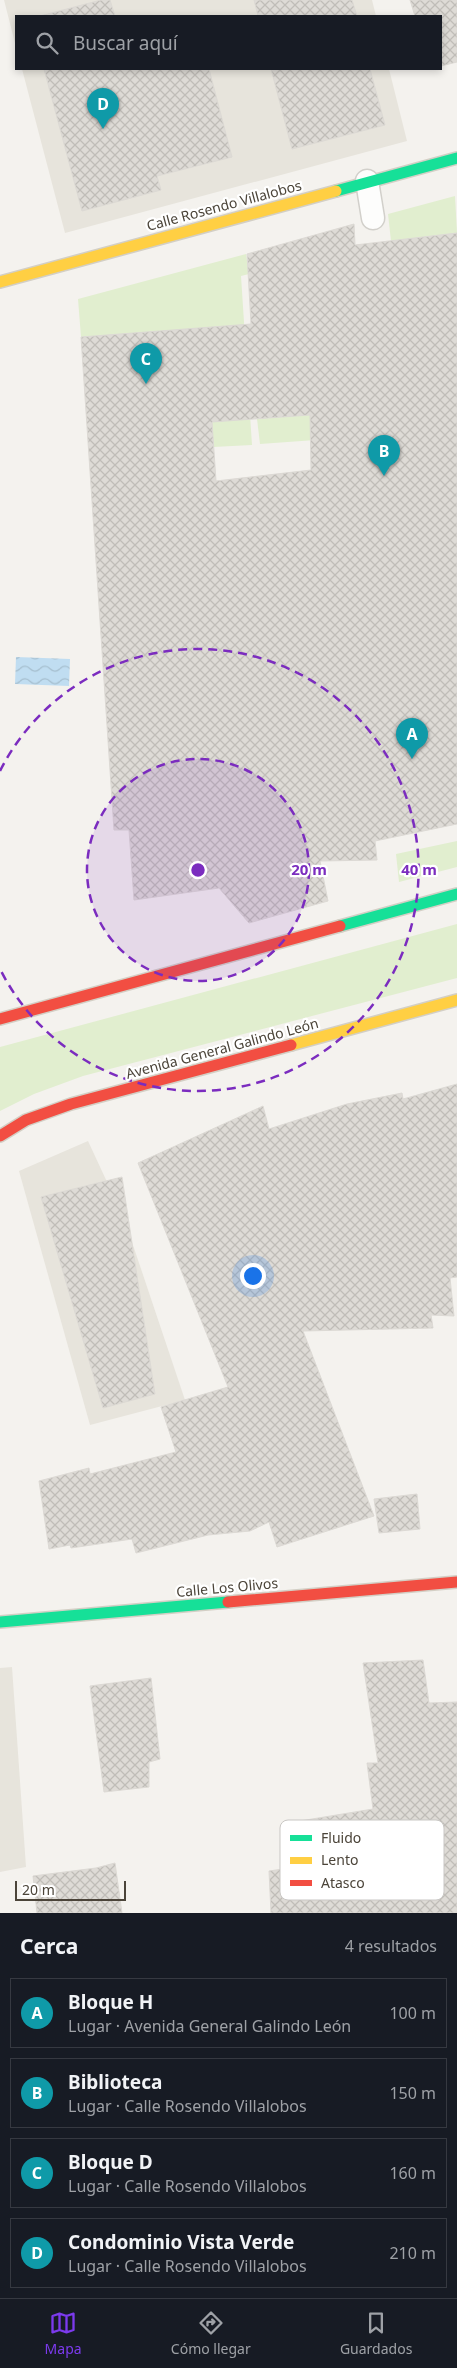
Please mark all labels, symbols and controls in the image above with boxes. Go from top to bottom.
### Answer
search box [15,15,442,70]
icon: search [33,29,61,57]
text: Buscar aquí [73,30,178,56]
pin: D [87,88,119,129]
street label: Calle Rosendo Villalobos [144,175,304,235]
pin: C [130,343,162,384]
pin: B [368,435,400,476]
pin: A [396,718,428,759]
text: 20 m [291,859,327,879]
text: 40 m [401,859,437,879]
centre of rings [189,861,207,879]
street label: Avenida General Galindo León [124,1013,320,1083]
your location [240,1263,266,1289]
street label: Calle Los Olivos [175,1573,279,1601]
legend [280,1820,444,1900]
text: Fluido [321,1828,361,1847]
text: Lento [321,1850,358,1869]
text: Atasco [321,1873,365,1892]
scale bar [15,1878,126,1901]
text: 20 m [22,1880,55,1899]
text: Cerca [20,1932,78,1960]
text: 4 resultados [345,1935,437,1957]
text: Bloque H [68,1989,153,2015]
text: A [31,2002,43,2024]
text: 100 m [389,2002,436,2024]
text: Lugar · Avenida General Galindo León [68,2015,351,2037]
text: Biblioteca [68,2069,162,2095]
text: B [32,2082,42,2104]
text: 150 m [389,2082,436,2104]
text: Lugar · Calle Rosendo Villalobos [68,2095,307,2117]
text: Bloque D [68,2149,153,2175]
text: C [32,2162,42,2184]
text: 160 m [389,2162,436,2184]
text: Lugar · Calle Rosendo Villalobos [68,2175,307,2197]
text: Condominio Vista Verde [68,2229,294,2255]
text: D [31,2242,43,2264]
text: 210 m [389,2242,436,2264]
text: Lugar · Calle Rosendo Villalobos [68,2255,307,2277]
tab: Mapa [45,2309,82,2358]
tab: Cómo llegar [171,2309,251,2358]
tab: Guardados [340,2309,412,2358]

